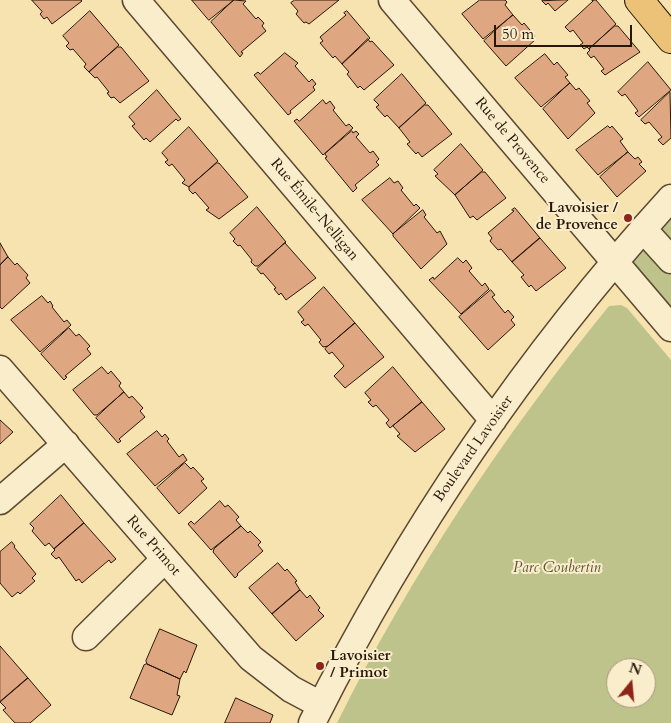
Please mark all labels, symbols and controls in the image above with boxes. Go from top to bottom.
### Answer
scale bar [496,15,634,47]
text: 50 m [502,24,534,44]
street label: Rue de Provence [471,94,553,188]
street label: Rue Émile-Nelligan [266,155,362,265]
place label: Lavoisier / de Provence [536,200,618,235]
marker: Lavoisier / de Provence [622,212,634,224]
street label: Boulevard Lavoisier [431,392,517,506]
street label: Rue Primot [122,512,184,580]
park label: Parc Coubertin [513,560,601,578]
place label: Lavoisier / Primot [330,648,391,683]
north arrow [606,658,656,708]
text: N [627,658,644,680]
marker: Lavoisier / Primot [314,660,326,672]

